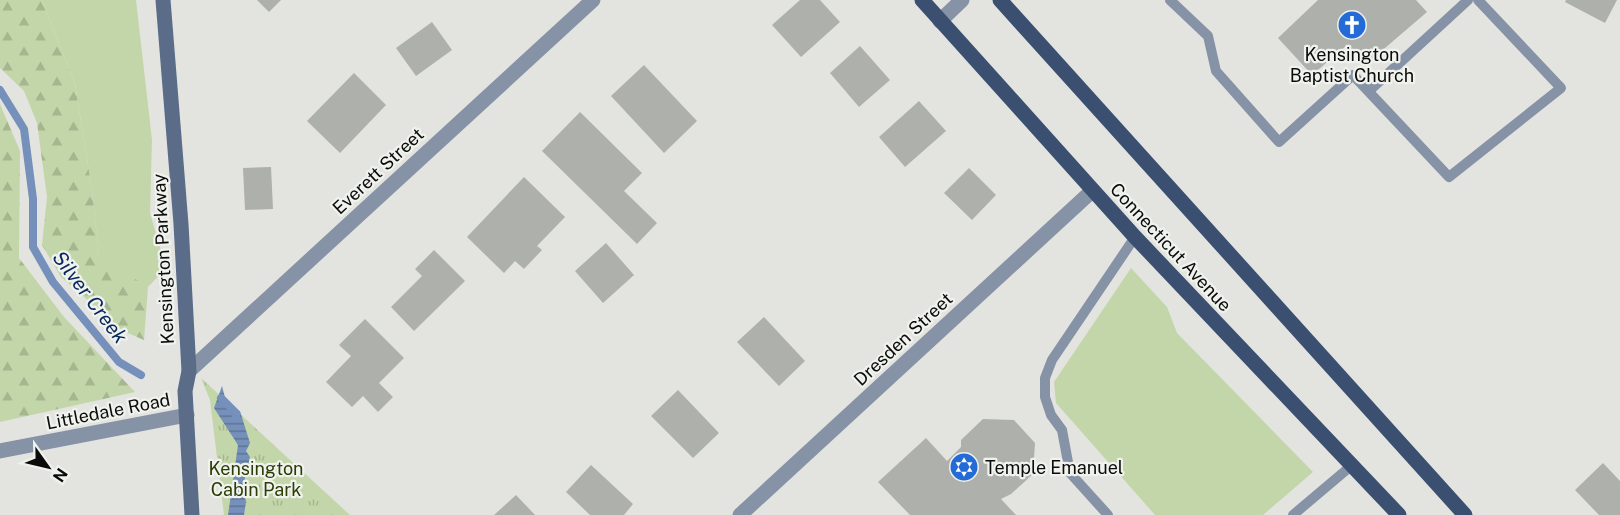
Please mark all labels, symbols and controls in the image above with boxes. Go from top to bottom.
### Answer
church icon: Kensington Baptist Church [1336,9,1368,41]
place label: Kensington Baptist Church [1290,44,1414,86]
street label: Everett Street [328,124,428,218]
street label: Kensington Parkway [148,173,178,345]
street label: Connecticut Avenue [1106,178,1236,316]
water label: Silver Creek [47,246,133,348]
street label: Dresden Street [849,288,957,390]
street label: Littledale Road [44,389,172,433]
north arrow [18,437,78,497]
synagogue icon: Temple Emanuel [948,451,980,483]
place label: Temple Emanuel [985,457,1123,478]
park label: Kensington Cabin Park [209,458,303,500]
text: N [49,465,71,486]

